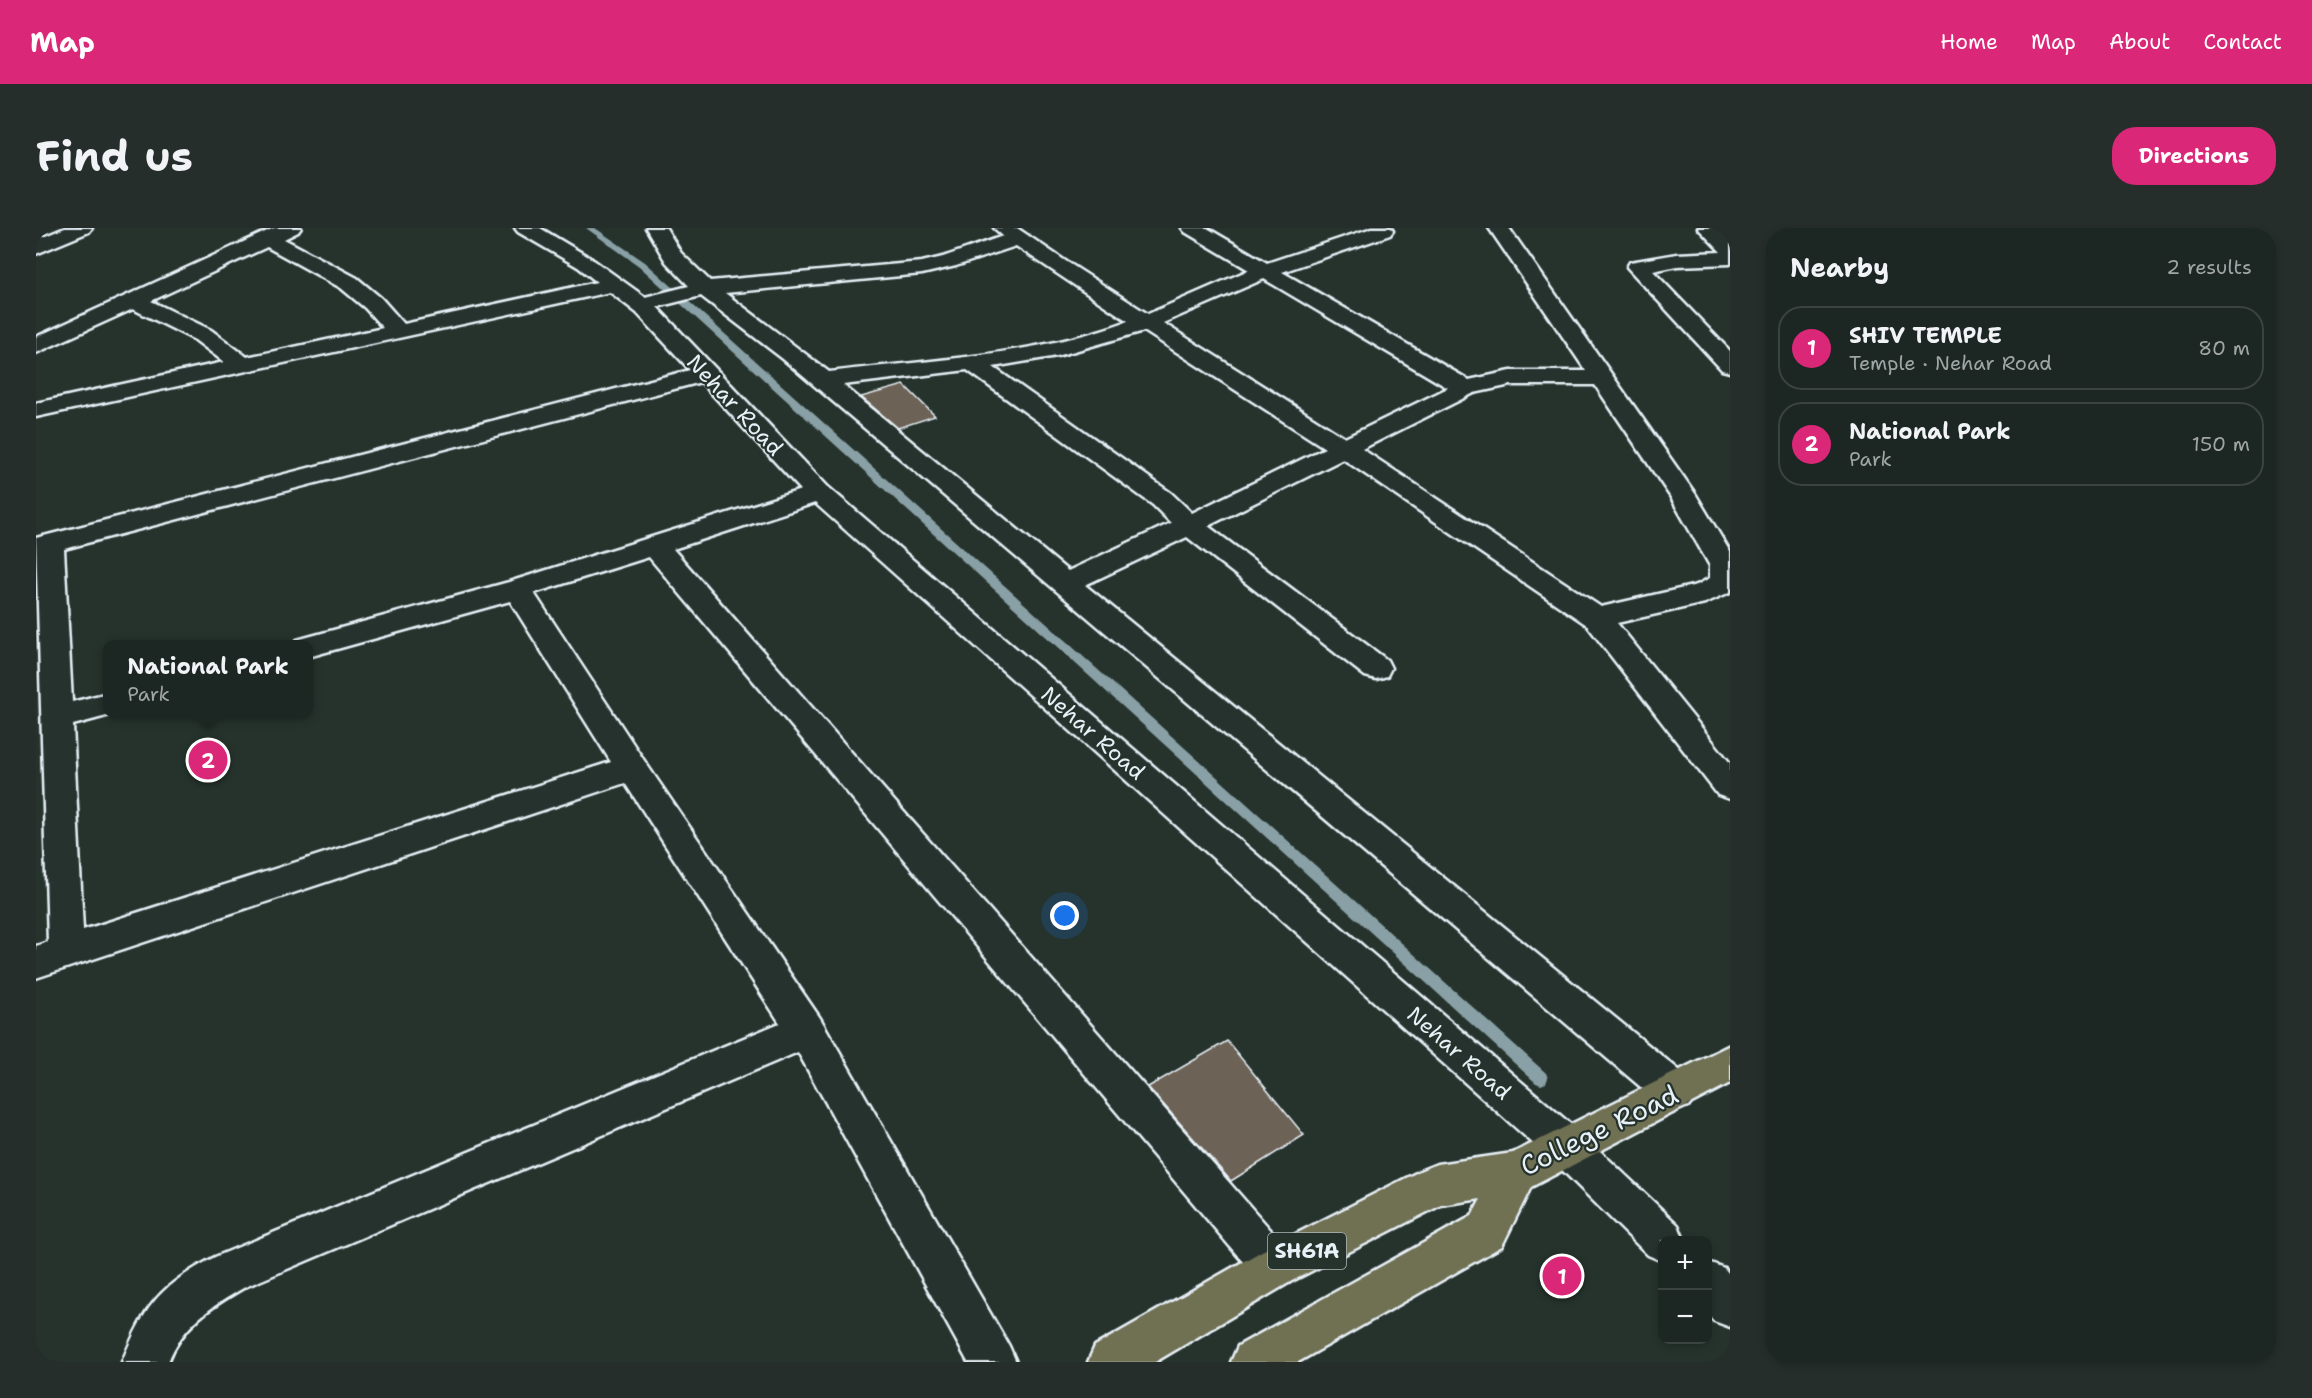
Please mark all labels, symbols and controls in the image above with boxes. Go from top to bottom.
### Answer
text: Map [30,23,95,61]
text: Home [1940,28,1998,56]
text: Map [2031,28,2076,56]
text: About [2109,28,2170,56]
text: Contact [2203,28,2282,56]
button: Directions [2112,127,2276,185]
text: Find us [36,128,193,184]
text: Nearby [1790,250,1889,285]
text: 2 results [2166,254,2252,280]
text: SHIV TEMPLE [1849,321,2002,350]
text: 1 [1807,335,1816,361]
text: 80 m [2198,335,2250,361]
street label: Nehar Road [680,348,790,462]
text: Temple · Nehar Road [1849,350,2052,376]
text: National Park [1849,417,2011,446]
text: 2 [1805,431,1819,457]
text: 150 m [2192,431,2250,457]
text: Park [1849,446,1892,472]
popup [103,640,313,718]
text: National Park [127,652,289,681]
street label: Nehar Road [1035,680,1151,786]
text: Park [127,681,170,707]
pin: 2 [188,738,228,782]
your location [1050,901,1079,930]
street label: Nehar Road [1401,1000,1517,1106]
street label: College Road [1514,1076,1684,1184]
road number: SH61A [1268,1233,1346,1269]
map controls [1658,1236,1712,1344]
button: + [1658,1236,1712,1290]
pin: 1 [1542,1254,1582,1298]
button: − [1658,1290,1712,1344]

